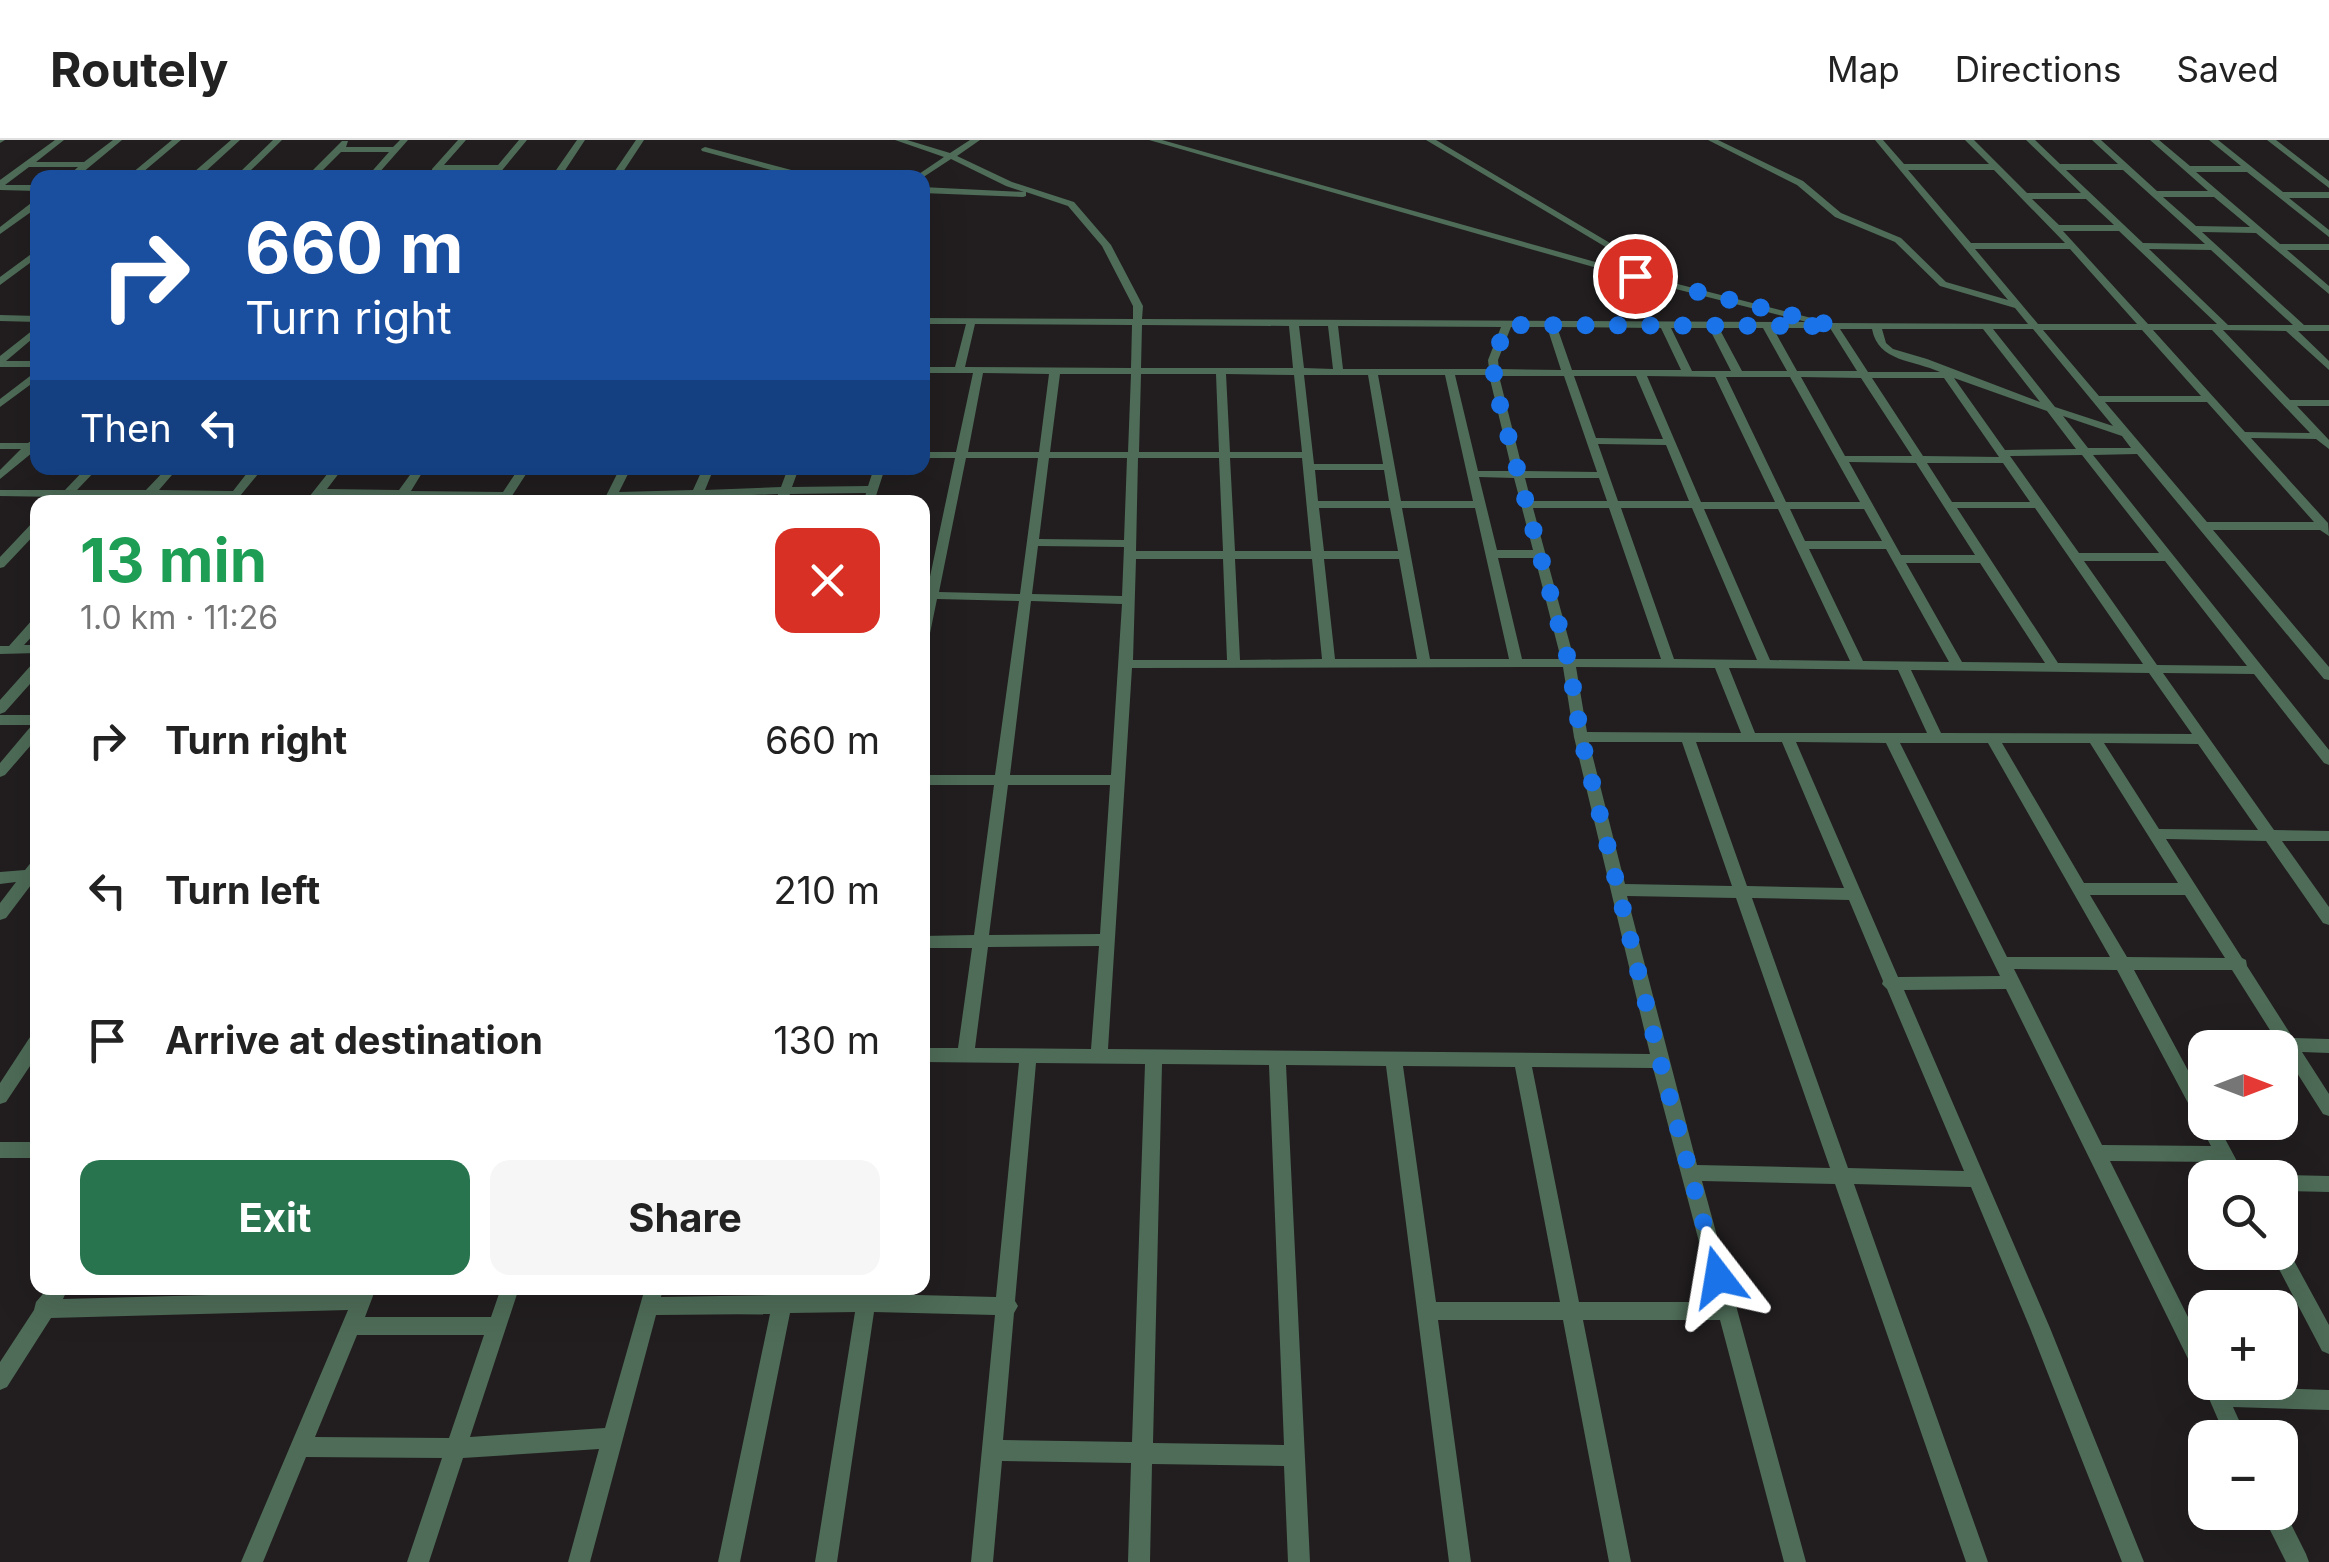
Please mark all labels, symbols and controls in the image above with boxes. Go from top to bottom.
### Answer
text: Routely [50,40,228,99]
text: Map [1827,48,1900,90]
text: Directions [1955,48,2122,90]
text: Saved [2177,48,2279,90]
text: 660 m [245,205,464,290]
icon: right [80,210,210,340]
pin [1593,234,1678,319]
icon: arrive [1608,249,1663,304]
text: Turn right [245,290,452,345]
icon: left [192,400,247,455]
text: Then [80,405,172,451]
text: 13 min [80,524,267,596]
button: close [775,528,880,633]
text: 1.0 km · 11:26 [80,598,278,637]
icon: right [80,713,135,768]
text: Turn right [165,717,347,763]
text: 660 m [765,717,880,763]
icon: left [80,863,135,918]
text: Turn left [165,867,320,913]
text: 210 m [773,867,880,913]
icon: arrive [80,1013,135,1068]
text: Arrive at destination [165,1017,543,1063]
text: 130 m [773,1017,880,1063]
north arrow [2188,1030,2298,1140]
map controls [2188,1030,2298,1530]
button: Exit [80,1160,470,1275]
button: Share [490,1160,880,1275]
button: search [2188,1160,2298,1270]
position arrow [1666,1225,1770,1329]
button: + [2188,1290,2298,1400]
button: − [2188,1420,2298,1530]

